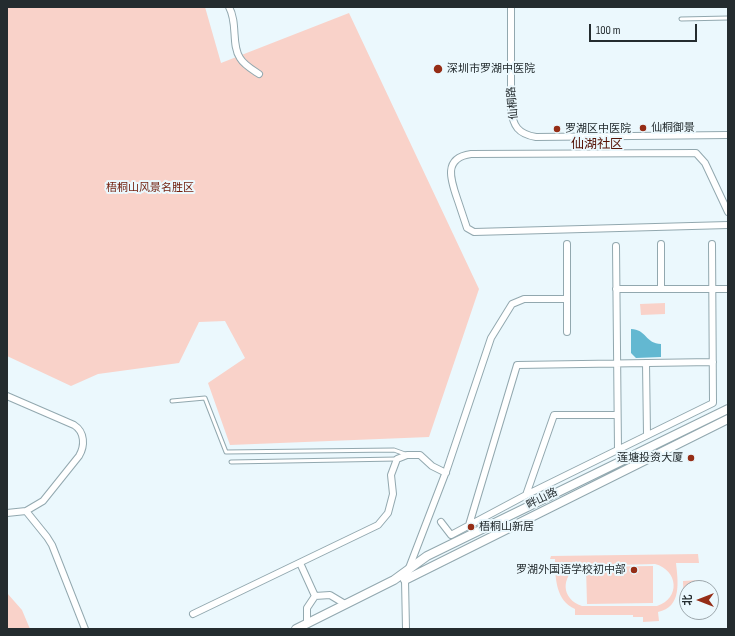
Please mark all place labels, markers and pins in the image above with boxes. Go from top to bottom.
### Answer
place label: 深圳市罗湖中医院 [447,62,535,76]
marker: 深圳市罗湖中医院 [432,63,444,75]
place label: 仙桐御景 [651,121,695,135]
place label: 罗湖区中医院 [565,122,631,136]
marker: 仙桐御景 [638,123,648,133]
marker: 罗湖区中医院 [552,124,562,134]
place label: 莲塘投资大厦 [617,451,683,465]
marker: 莲塘投资大厦 [686,453,696,463]
place label: 梧桐山新居 [479,520,534,534]
marker: 梧桐山新居 [466,522,476,532]
place label: 罗湖外国语学校初中部 [516,563,626,577]
marker: 罗湖外国语学校初中部 [629,565,639,575]

